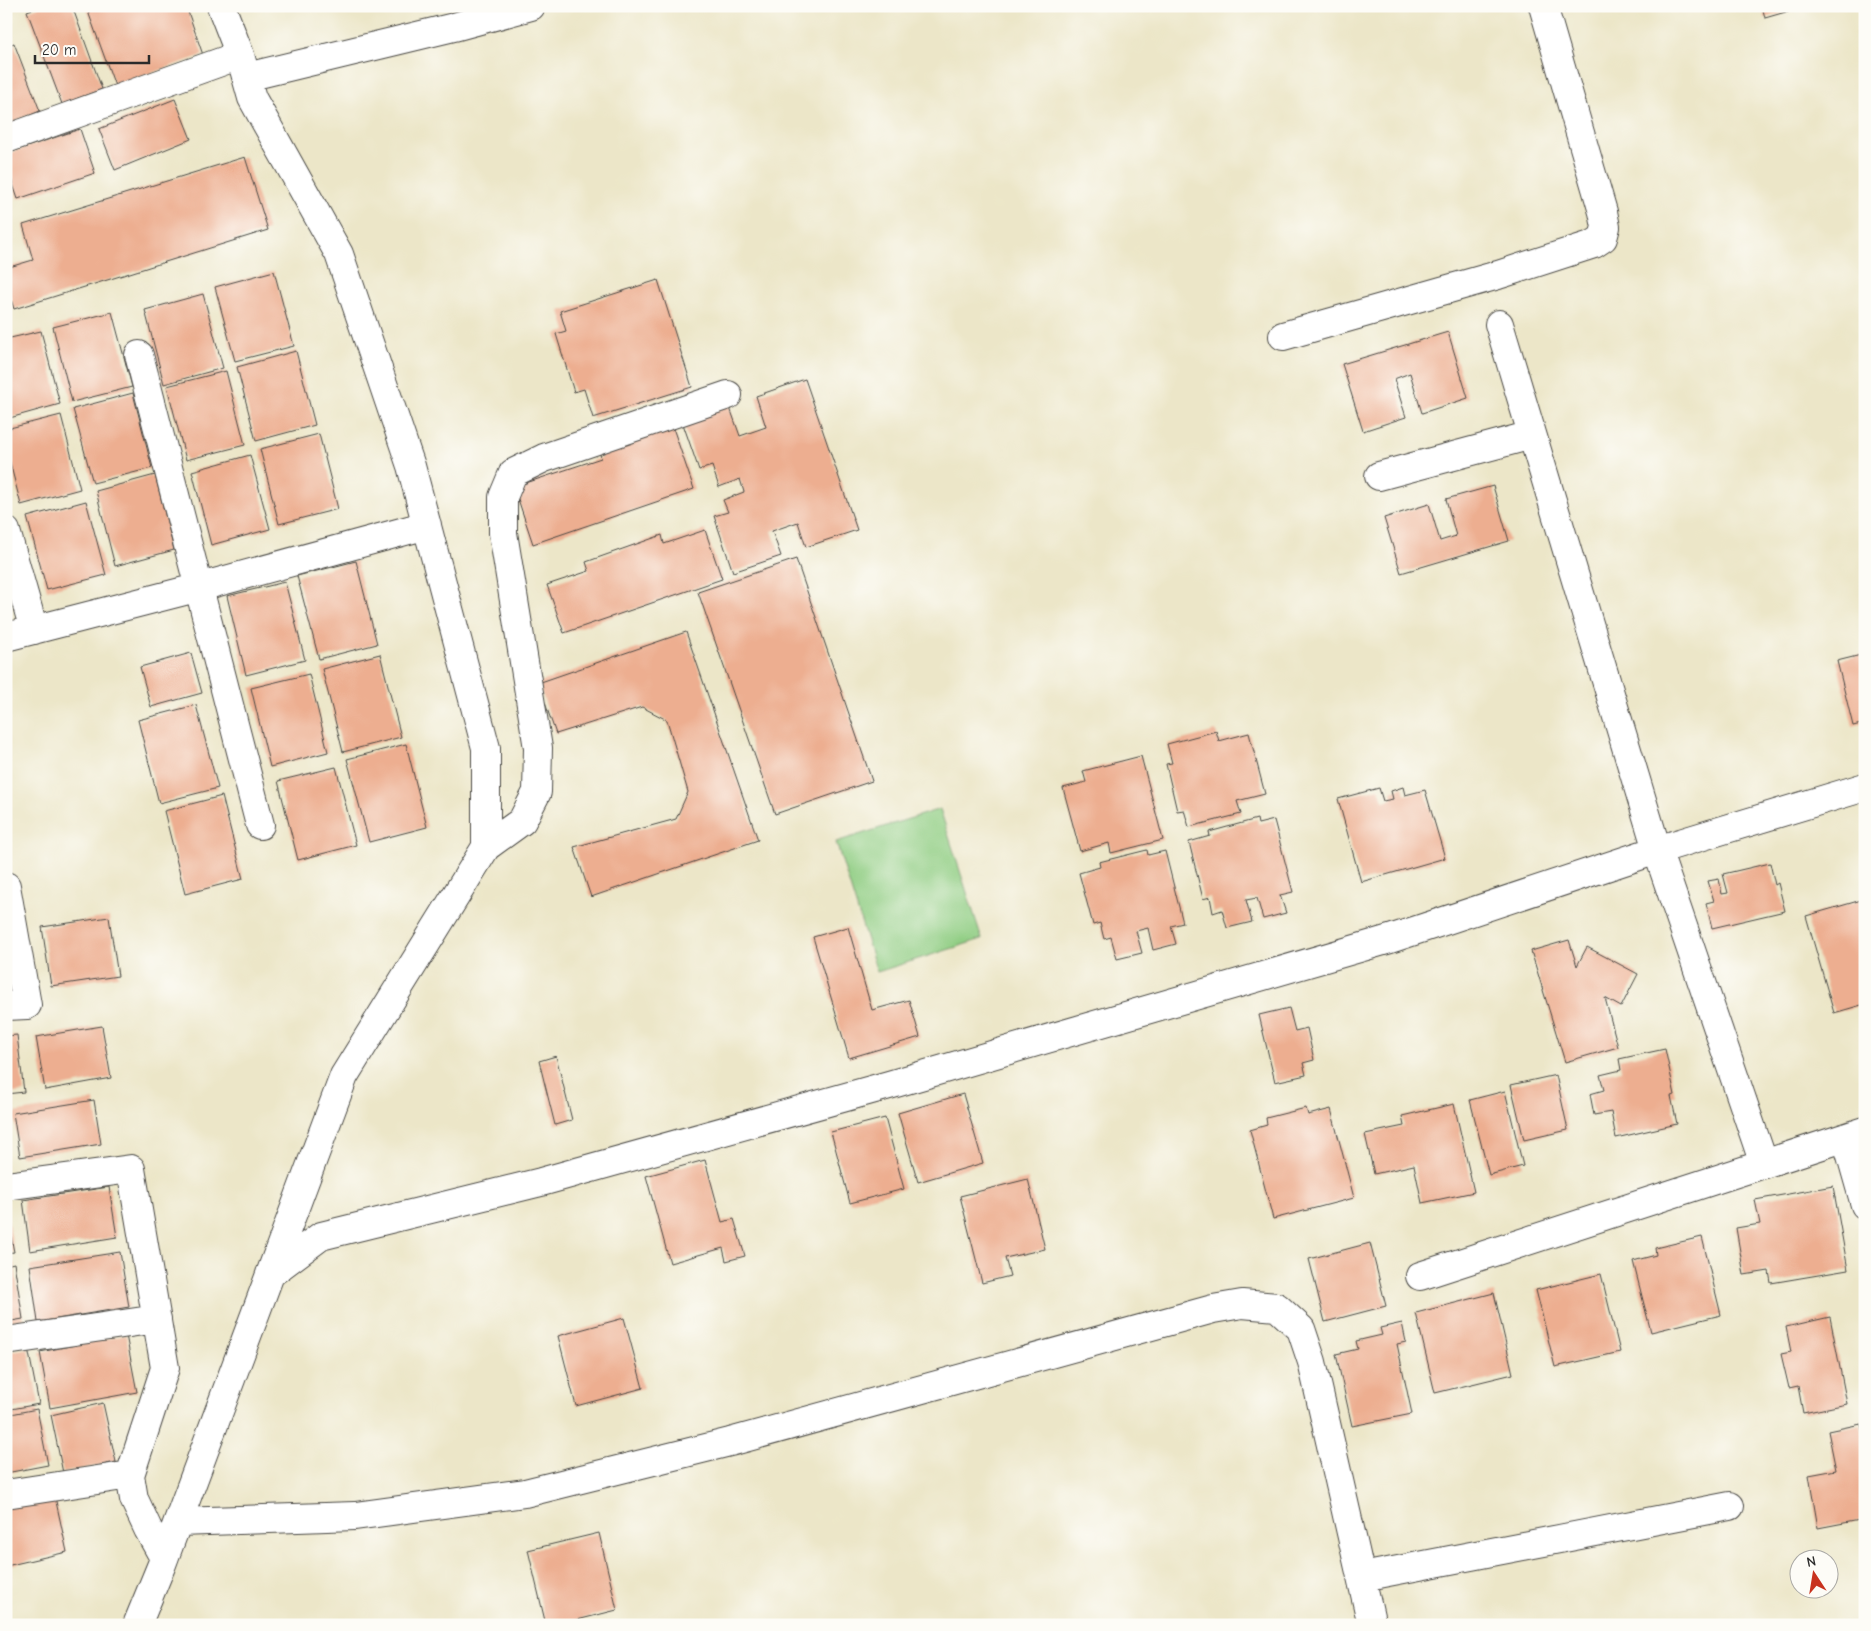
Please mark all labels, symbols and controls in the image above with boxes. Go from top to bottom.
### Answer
scale bar [35,32,149,64]
text: 20 m [42,41,76,59]
north arrow [1788,1548,1838,1598]
text: N [1805,1553,1818,1571]

